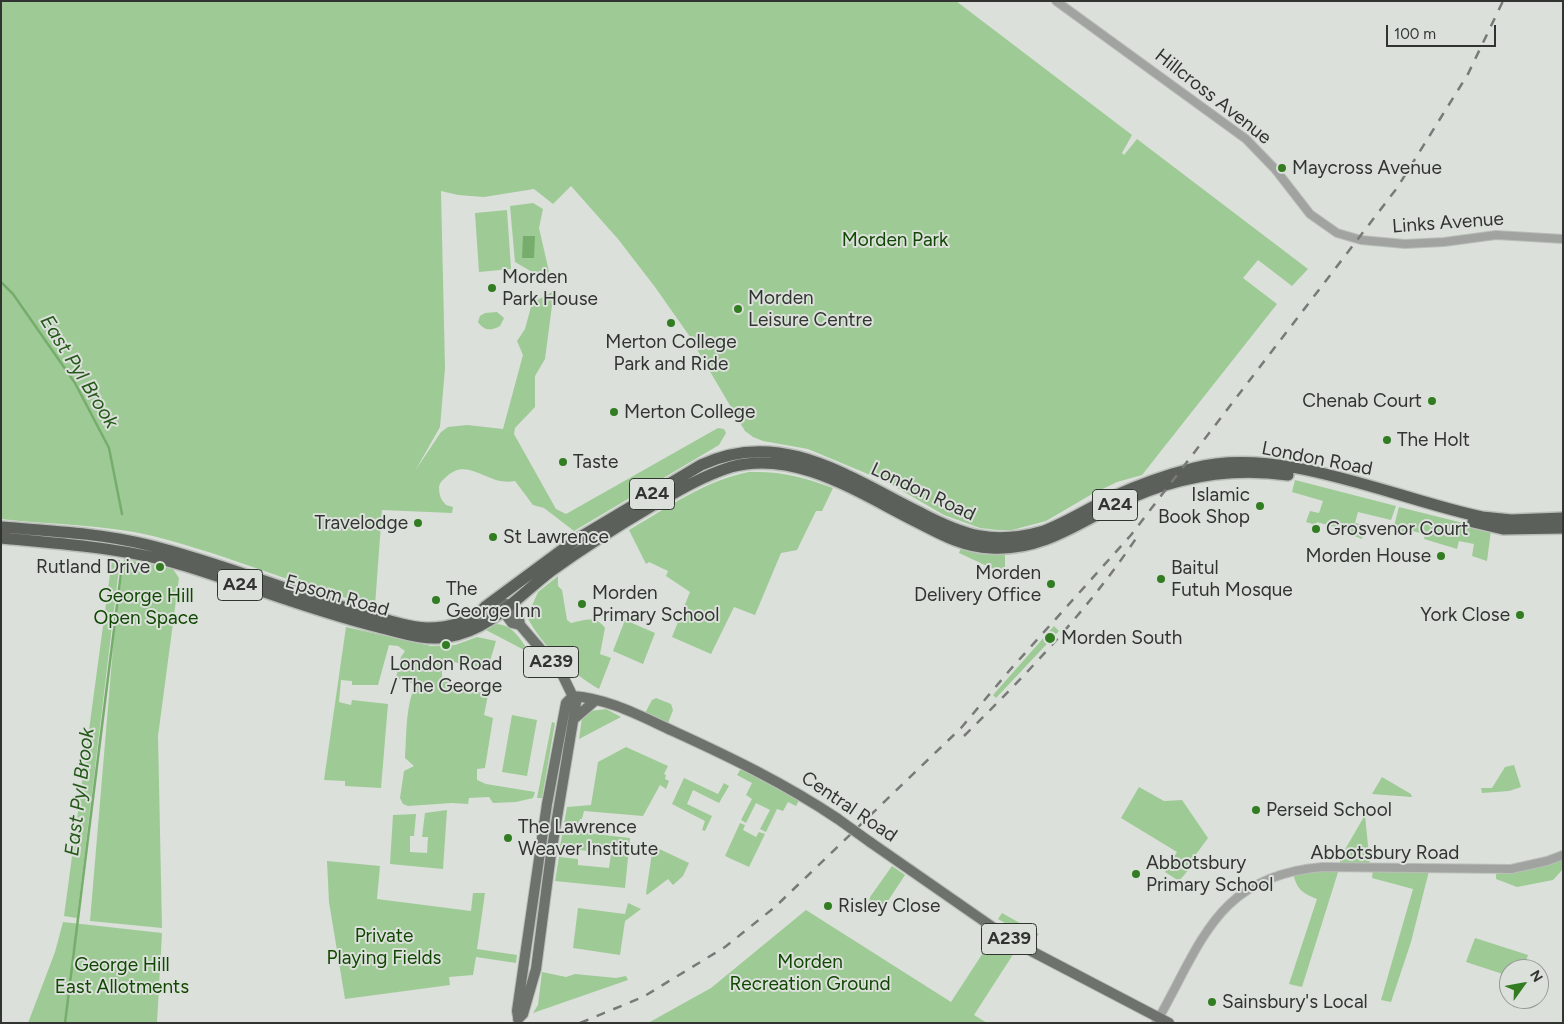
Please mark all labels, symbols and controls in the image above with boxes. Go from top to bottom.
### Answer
scale bar [1389,15,1499,47]
text: 100 m [1394,25,1436,43]
street label: Hillcross Avenue [1150,44,1276,150]
place label: Maycross Avenue [1292,157,1442,179]
marker: Maycross Avenue [1276,162,1288,174]
street label: Links Avenue [1391,208,1505,238]
park label: Morden Park [842,229,948,251]
place label: Morden Park House [502,266,598,310]
marker: Morden Park House [486,282,498,294]
place label: Morden Leisure Centre [748,287,872,331]
marker: Morden Leisure Centre [732,303,744,315]
water label: East Pyl Brook [35,311,123,433]
marker: Merton College Park and Ride [665,317,677,329]
place label: Merton College Park and Ride [605,331,737,375]
place label: Chenab Court [1302,390,1422,412]
marker: Chenab Court [1426,395,1438,407]
place label: Merton College [624,401,755,423]
marker: Merton College [608,406,620,418]
place label: The Holt [1397,429,1470,451]
marker: The Holt [1381,434,1393,446]
street label: London Road [1260,437,1374,481]
place label: Taste [573,451,618,473]
marker: Taste [557,456,569,468]
street label: London Road [867,458,979,526]
road number: A24 [630,478,674,509]
place label: Islamic Book Shop [1158,484,1250,528]
road number: A24 [1092,490,1138,520]
marker: Islamic Book Shop [1254,500,1266,512]
place label: Travelodge [315,512,408,534]
marker: Travelodge [412,517,424,529]
place label: Grosvenor Court [1326,518,1468,540]
marker: Grosvenor Court [1310,523,1322,535]
place label: St Lawrence [503,526,609,548]
marker: St Lawrence [487,531,499,543]
place label: Morden House [1306,545,1431,567]
marker: Morden House [1435,550,1447,562]
place label: Rutland Drive [36,556,150,578]
place label: Baitul Futuh Mosque [1171,557,1293,601]
marker: Rutland Drive [154,561,166,573]
place label: Morden Delivery Office [914,562,1041,606]
road number: A24 [218,570,262,600]
street label: Epsom Road [282,570,392,622]
marker: Baitul Futuh Mosque [1155,573,1167,585]
place label: The George Inn [446,578,541,622]
marker: Morden Delivery Office [1045,578,1057,590]
place label: Morden Primary School [592,582,719,626]
park label: George Hill Open Space [94,585,198,629]
marker: The George Inn [430,594,442,606]
marker: Morden Primary School [576,598,588,610]
place label: York Close [1420,604,1510,626]
marker: York Close [1514,609,1526,621]
place label: Morden South [1061,627,1182,649]
marker: Morden South [1043,631,1057,645]
marker: London Road / The George [440,639,452,651]
road number: A239 [524,646,578,678]
place label: London Road / The George [390,653,502,697]
water label: East Pyl Brook [60,726,100,858]
street label: Central Road [797,767,901,847]
place label: Perseid School [1266,799,1392,821]
marker: Perseid School [1250,804,1262,816]
place label: The Lawrence Weaver Institute [518,816,658,860]
marker: The Lawrence Weaver Institute [502,832,514,844]
street label: Abbotsbury Road [1311,842,1459,864]
place label: Abbotsbury Primary School [1146,852,1273,896]
marker: Abbotsbury Primary School [1130,868,1142,880]
place label: Risley Close [838,895,940,917]
marker: Risley Close [822,900,834,912]
road number: A239 [982,924,1036,954]
park label: Private Playing Fields [327,925,441,969]
park label: Morden Recreation Ground [729,951,891,995]
park label: George Hill East Allotments [55,954,189,998]
north arrow [1499,959,1549,1009]
text: N [1526,967,1546,985]
place label: Sainsbury's Local [1222,991,1368,1013]
marker: Sainsbury's Local [1206,996,1218,1008]

